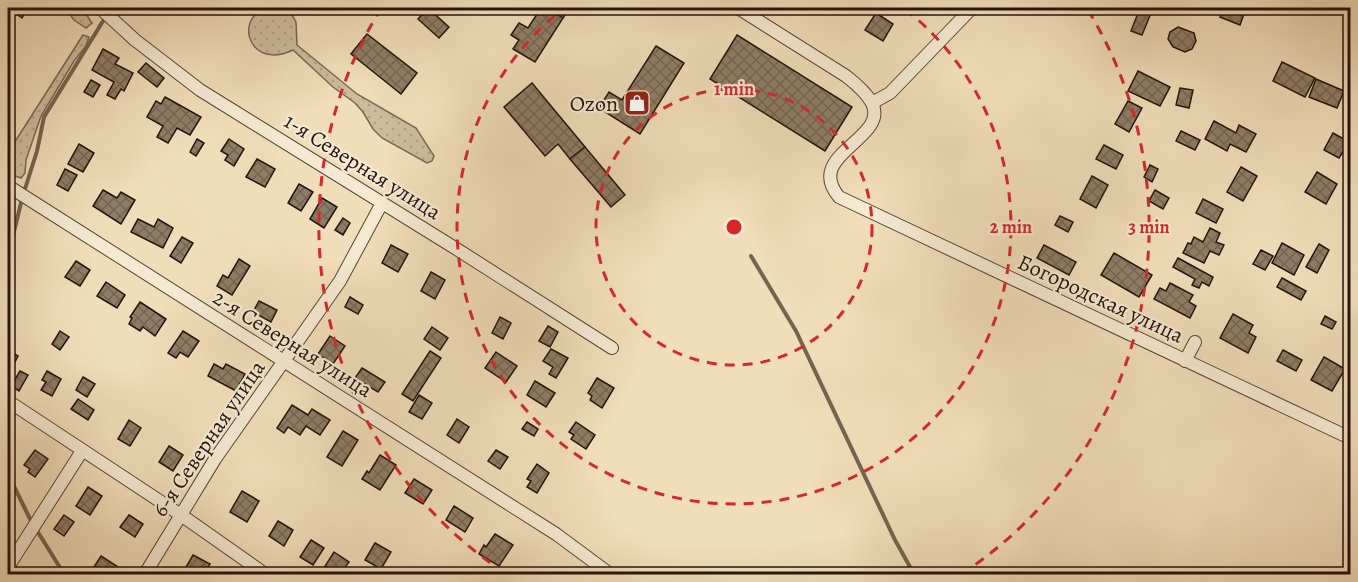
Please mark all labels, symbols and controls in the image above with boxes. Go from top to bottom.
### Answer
text: 1 min [714,77,754,101]
shop icon: Ozon [622,88,652,118]
place label: Ozon [570,89,618,119]
street label: 1-я Северная улица [278,106,447,228]
text: 2 min [990,215,1032,239]
text: 3 min [1128,215,1170,239]
centre of rings [724,217,744,237]
street label: Богородская улица [1013,247,1189,351]
street label: 2-я Северная улица [207,283,379,405]
street label: 6-я Северная улица [145,354,273,523]

